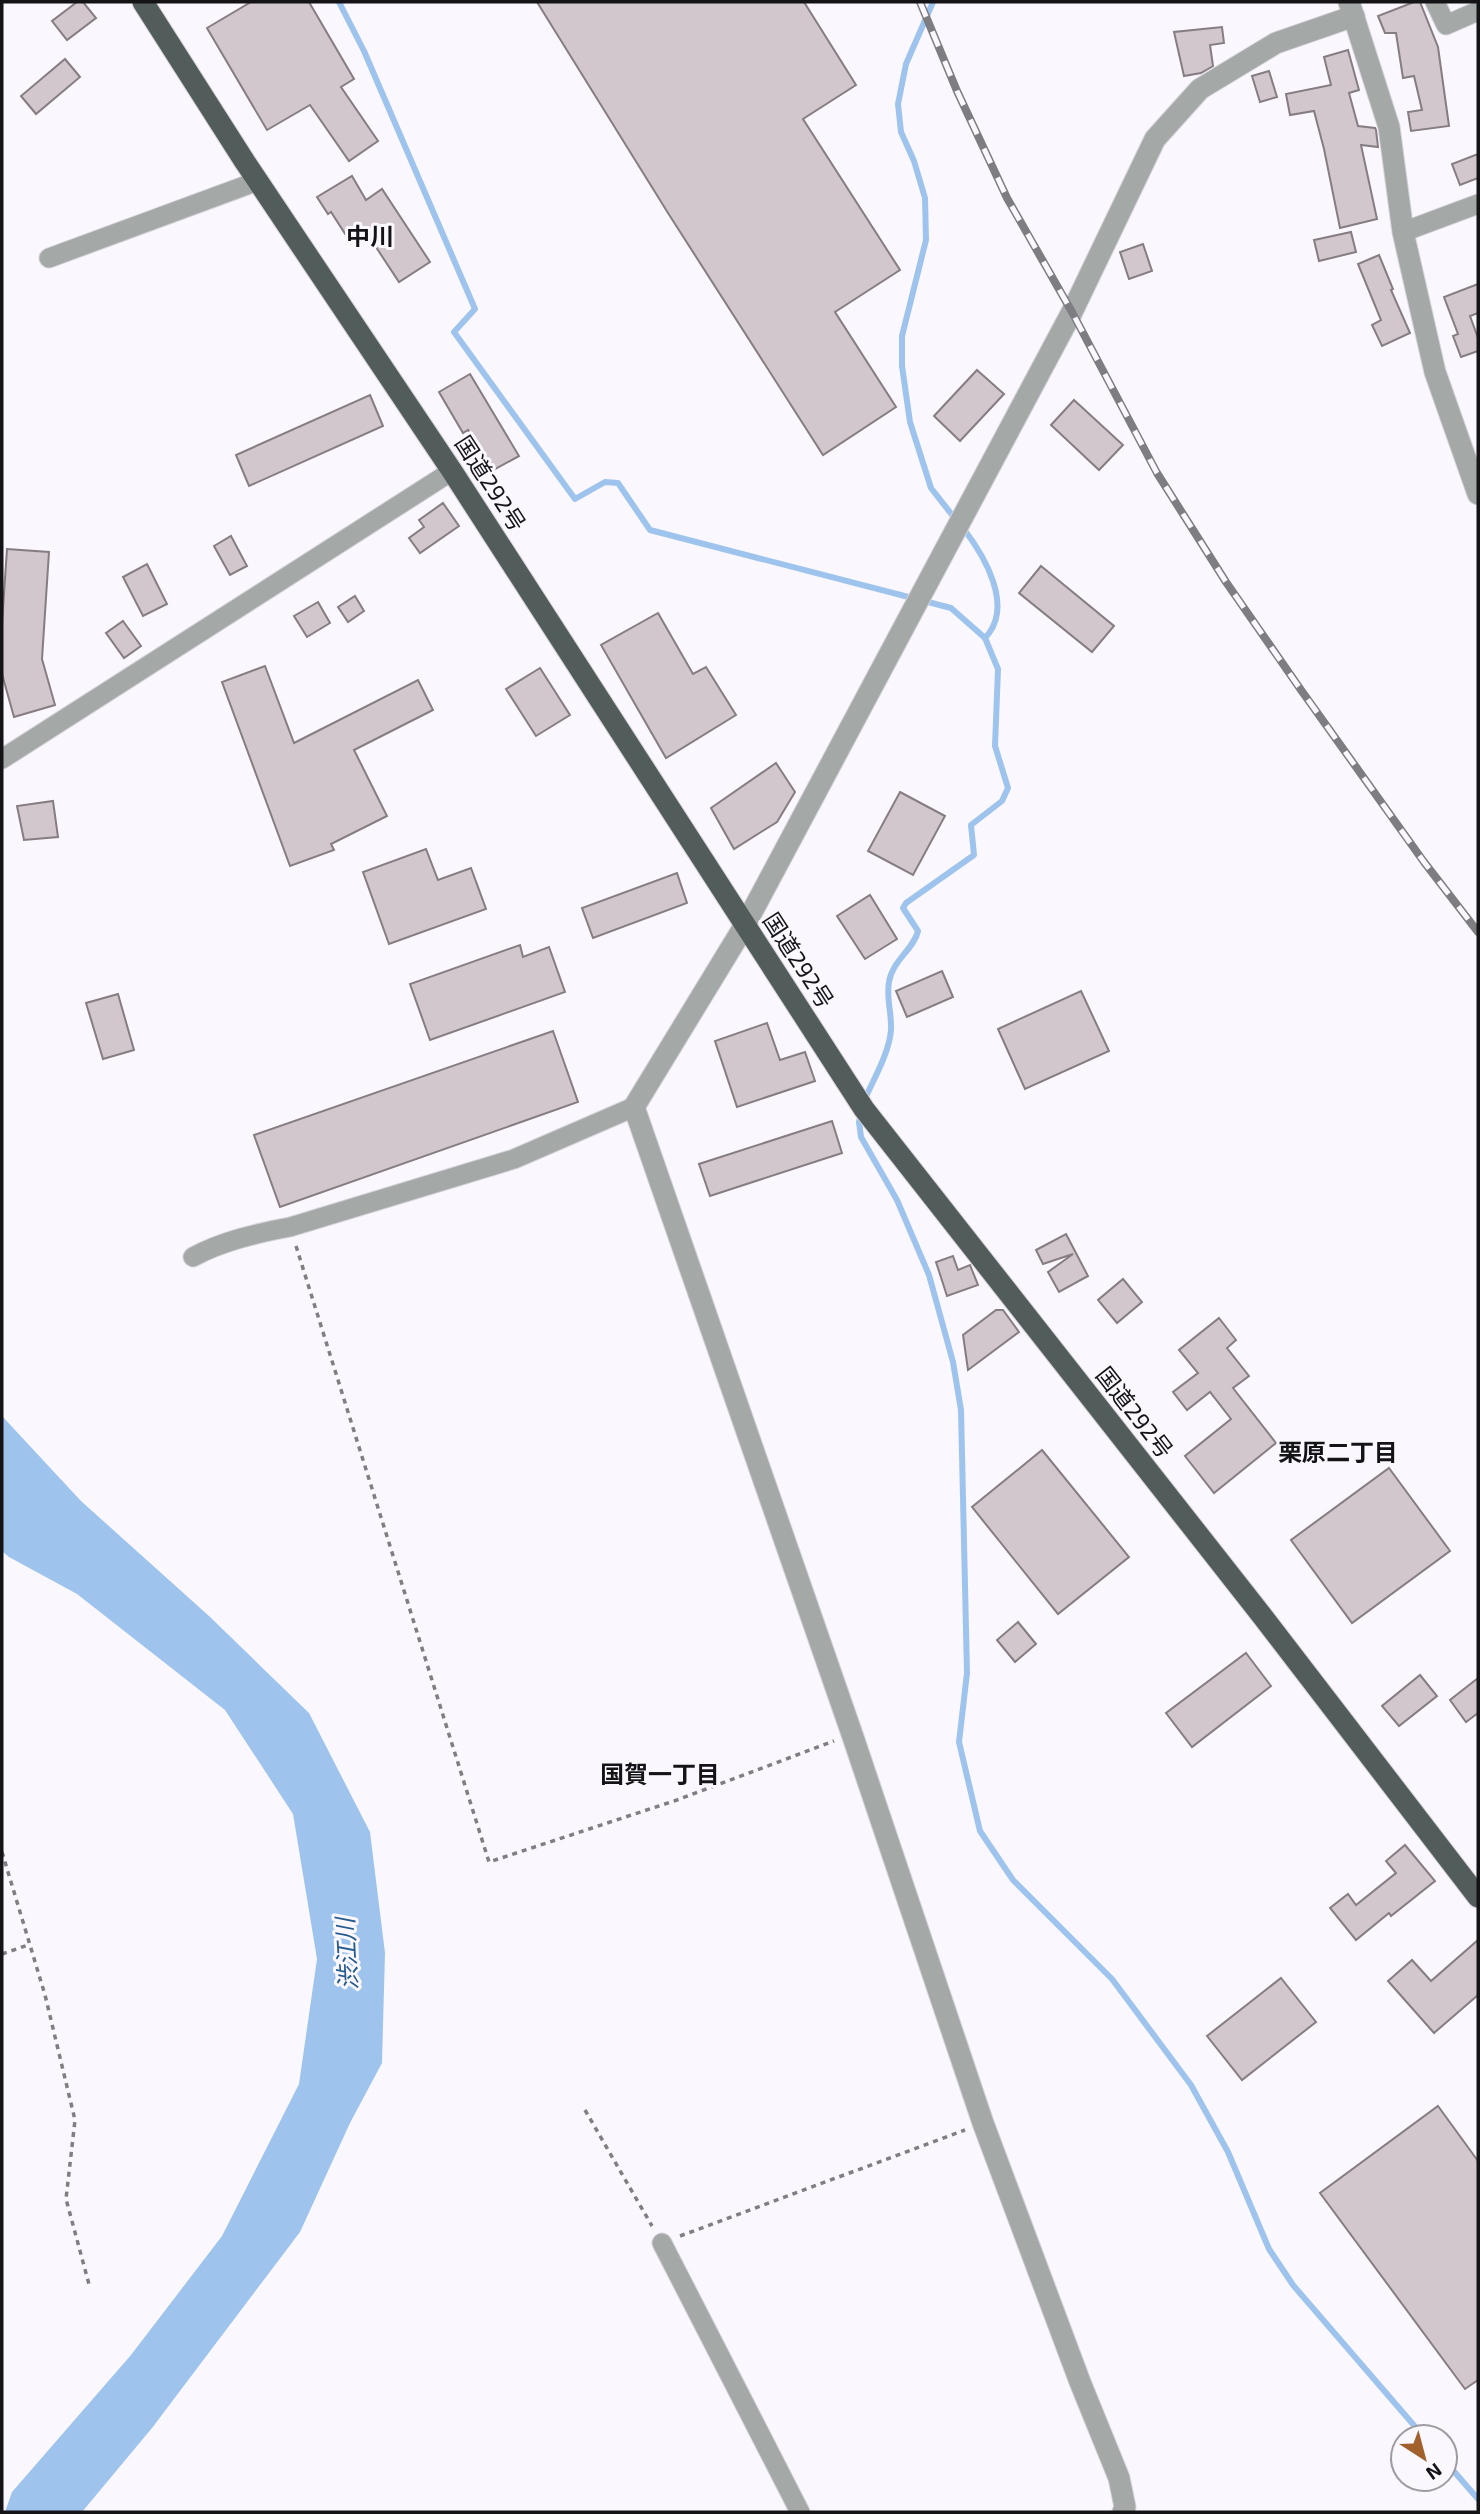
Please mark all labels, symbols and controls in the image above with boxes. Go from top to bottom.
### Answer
district label: 中川 [346,221,394,250]
street label: 国道292号 [450,430,532,536]
street label: 国道292号 [758,907,840,1013]
street label: 国道292号 [1091,1361,1179,1463]
district label: 栗原二丁目 [1278,1437,1398,1466]
district label: 国賀一丁目 [600,1759,720,1788]
water label: 渋江川 [329,1914,362,1991]
north arrow [1389,2423,1459,2493]
text: N [1422,2459,1447,2485]

